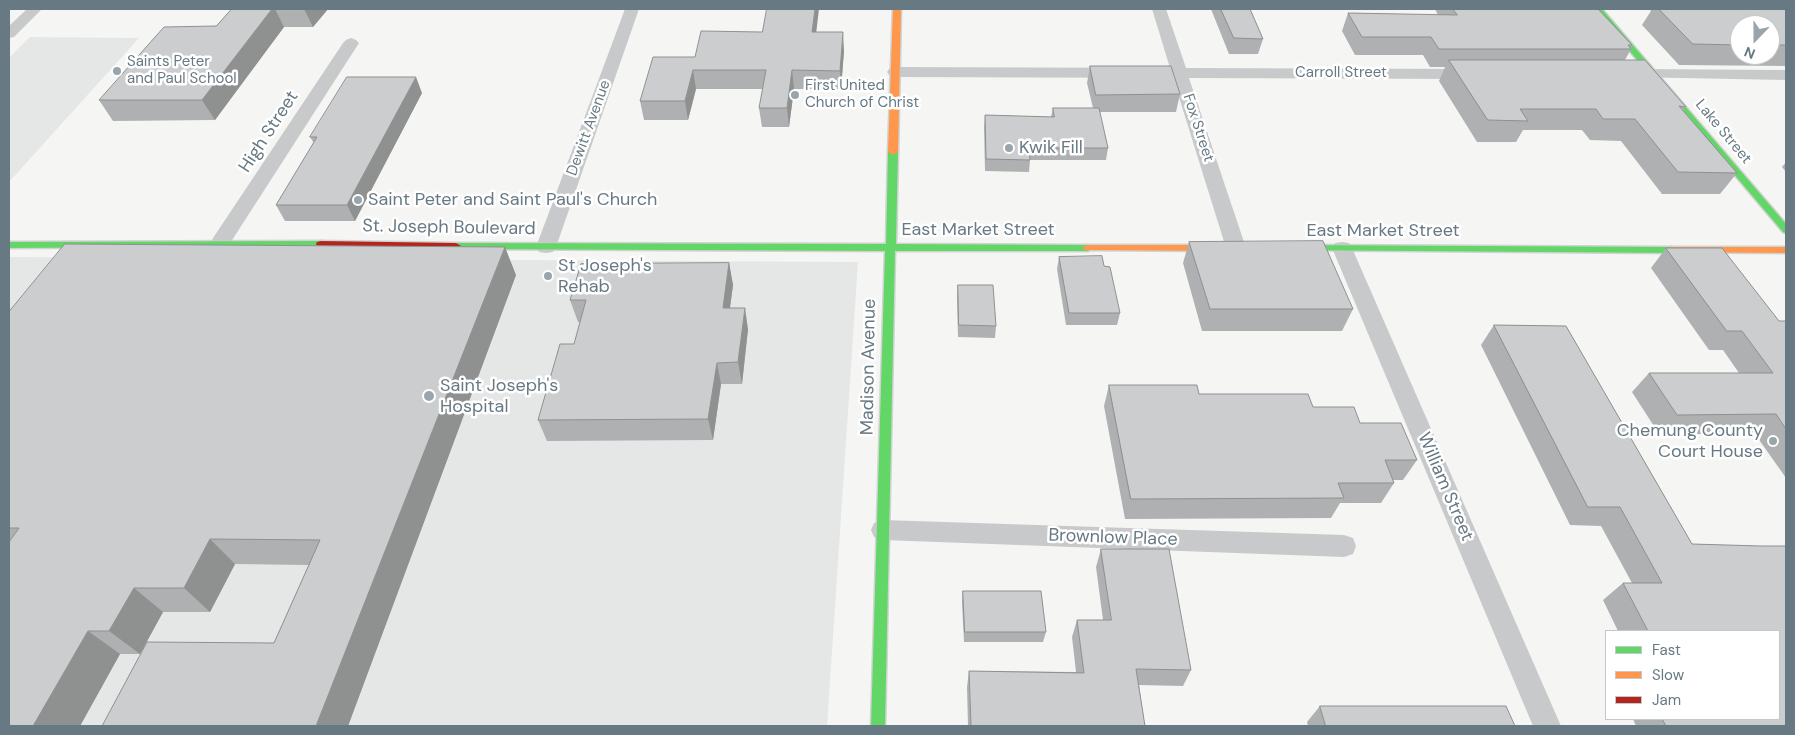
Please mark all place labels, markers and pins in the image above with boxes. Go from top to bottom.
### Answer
place label: Saints Peter and Paul School [127,53,237,88]
marker: Saints Peter and Paul School [111,65,123,77]
place label: First United Church of Christ [805,77,919,112]
marker: First United Church of Christ [789,89,801,101]
place label: Kwik Fill [1019,137,1083,159]
marker: Kwik Fill [1003,142,1015,154]
place label: Saint Peter and Saint Paul's Church [368,189,657,211]
marker: Saint Peter and Saint Paul's Church [352,194,364,206]
place label: St Joseph's Rehab [558,255,652,298]
marker: St Joseph's Rehab [542,270,554,282]
place label: Saint Joseph's Hospital [440,375,558,418]
marker: Saint Joseph's Hospital [422,389,436,403]
place label: Chemung County Court House [1617,420,1763,462]
marker: Chemung County Court House [1767,435,1779,447]

